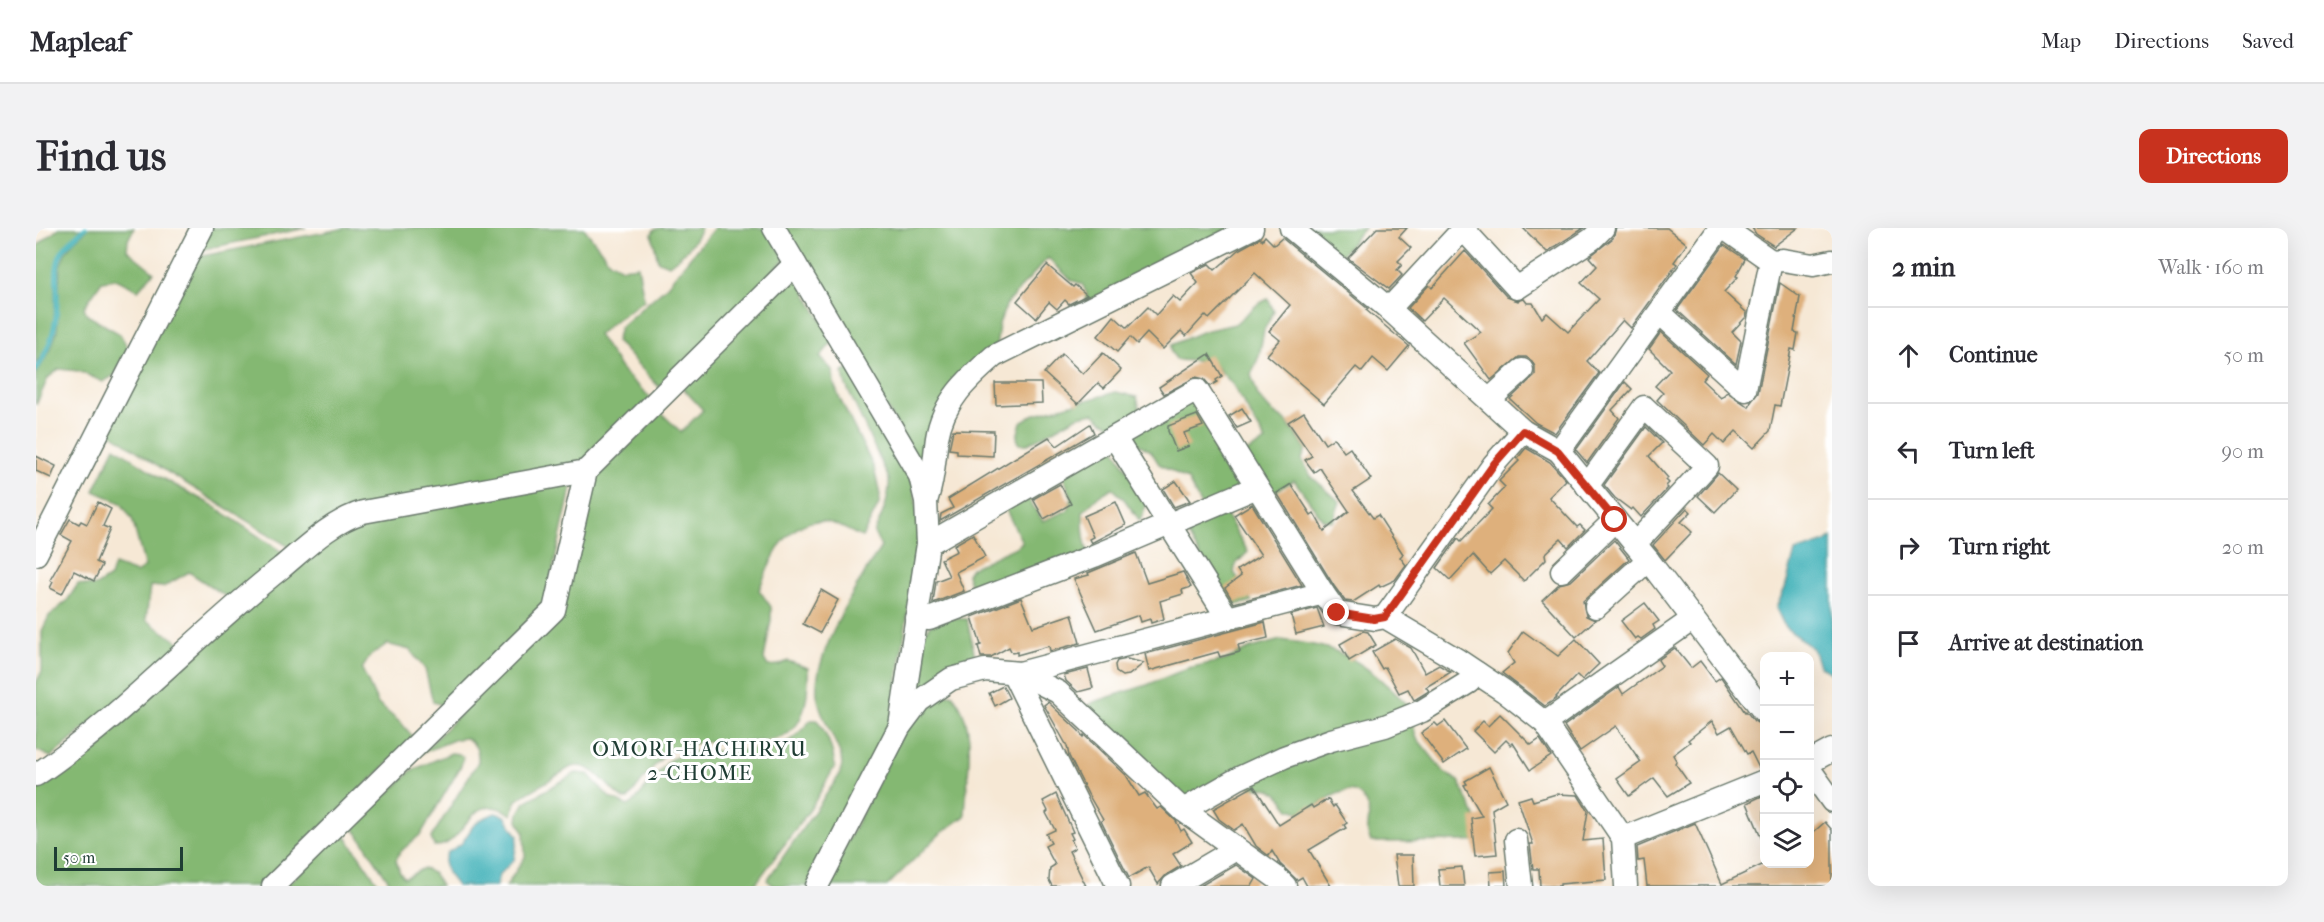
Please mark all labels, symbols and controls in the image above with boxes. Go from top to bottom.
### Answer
text: Mapleaf [30,25,127,58]
text: Map [2041,29,2081,53]
text: Directions [2114,29,2209,53]
text: Saved [2242,29,2294,53]
button: Directions [2139,129,2288,183]
text: Find us [36,132,166,181]
text: 2 min [1892,252,1955,283]
text: Walk · 160 m [2158,256,2264,279]
icon: ahead [1892,339,1925,372]
text: Continue [1949,342,2038,368]
text: 50 m [2223,344,2264,367]
icon: left [1892,435,1925,468]
text: Turn left [1949,438,2035,464]
text: 90 m [2222,440,2264,463]
route start [1601,506,1627,532]
icon: right [1892,531,1925,564]
text: Turn right [1949,534,2050,560]
text: 20 m [2222,536,2264,559]
route end [1323,599,1349,625]
icon: arrive [1892,627,1925,660]
text: Arrive at destination [1949,630,2143,656]
map controls [1760,652,1814,868]
button: + [1760,652,1814,706]
button: − [1760,706,1814,760]
district label: OMORI-HACHIRYU 2-CHOME [592,737,808,785]
button: locate [1760,760,1814,814]
button: layers [1760,814,1814,868]
scale bar [54,844,183,872]
text: 50 m [63,848,95,867]

